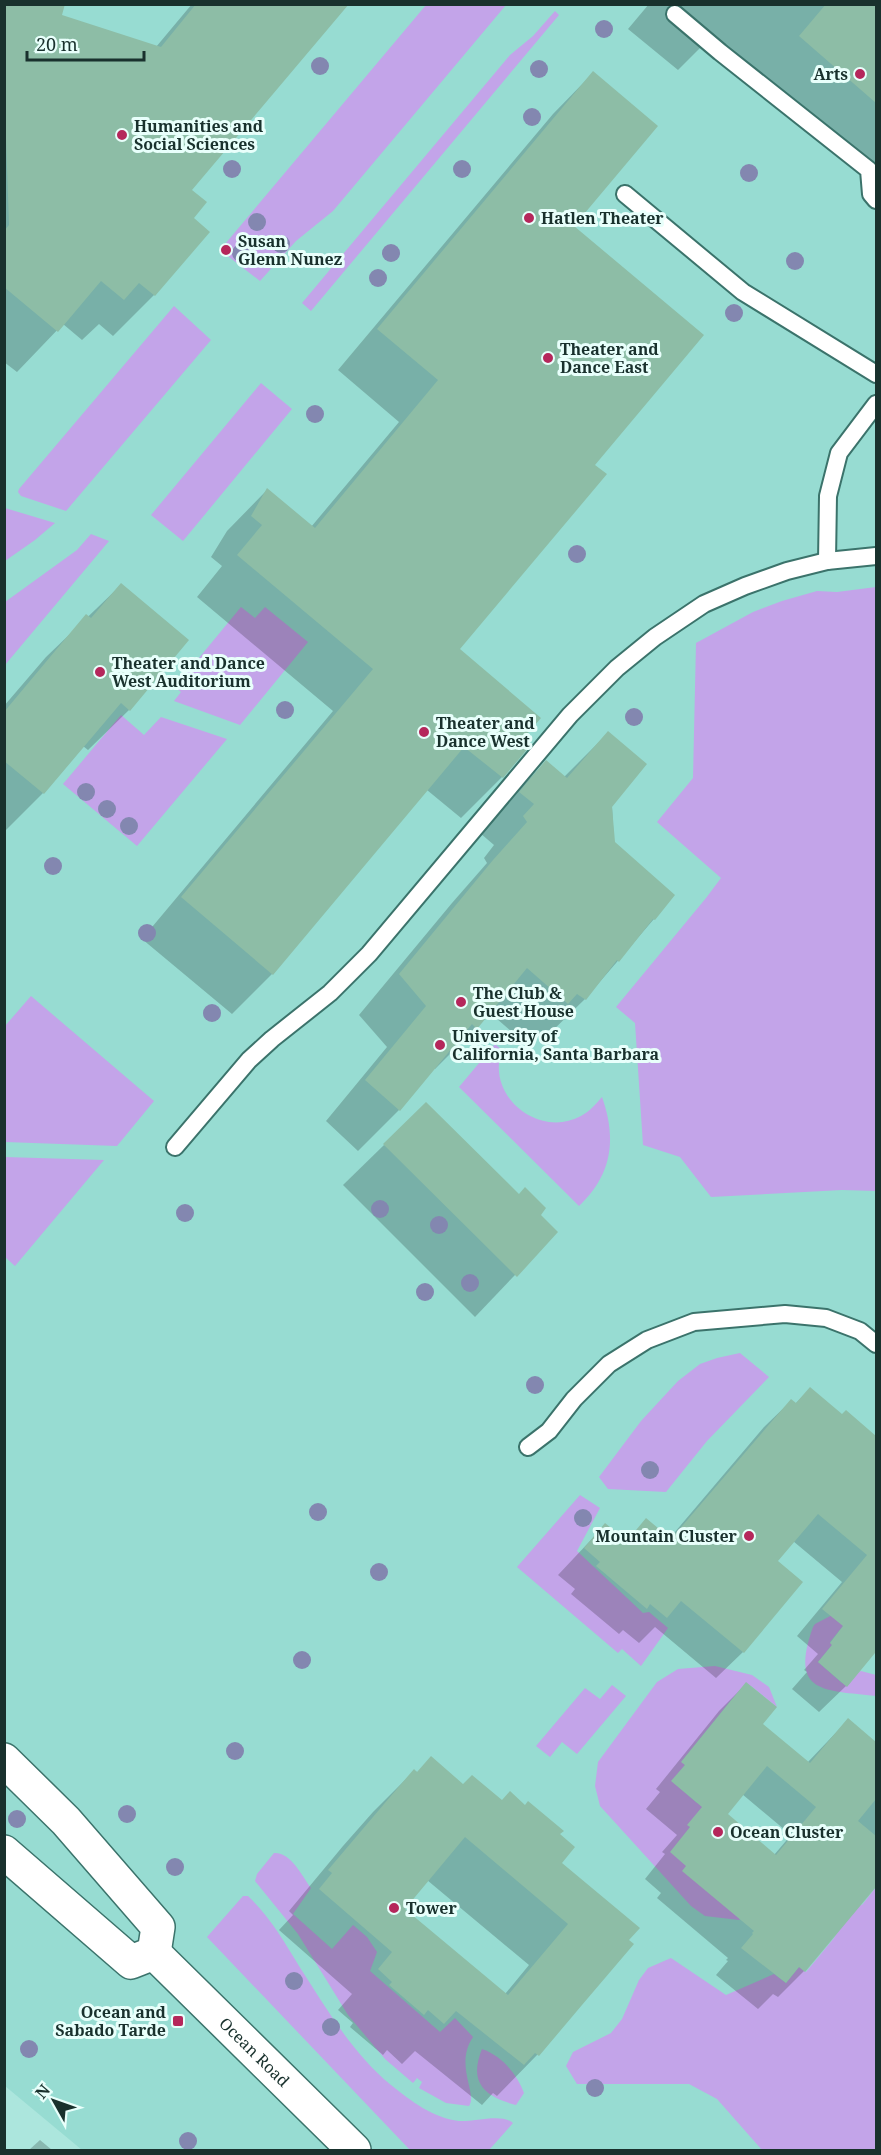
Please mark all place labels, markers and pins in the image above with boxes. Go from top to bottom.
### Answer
place label: Arts [813,63,848,85]
marker: Arts [853,67,867,81]
place label: Humanities and Social Sciences [134,115,264,155]
marker: Humanities and Social Sciences [115,128,129,142]
place label: Hatlen Theater [541,207,664,229]
marker: Hatlen Theater [522,211,536,225]
place label: Susan Glenn Nunez [238,230,342,270]
marker: Susan Glenn Nunez [219,243,233,257]
place label: Theater and Dance East [560,338,659,378]
marker: Theater and Dance East [541,351,555,365]
place label: Theater and Dance West Auditorium [112,652,265,692]
marker: Theater and Dance West Auditorium [93,665,107,679]
place label: Theater and Dance West [436,712,535,752]
marker: Theater and Dance West [417,725,431,739]
place label: The Club & Guest House [473,982,574,1022]
marker: The Club & Guest House [454,995,468,1009]
place label: University of California, Santa Barbara [452,1025,660,1065]
marker: University of California, Santa Barbara [433,1038,447,1052]
place label: Mountain Cluster [595,1525,738,1547]
marker: Mountain Cluster [742,1529,756,1543]
place label: Ocean Cluster [730,1821,844,1843]
marker: Ocean Cluster [711,1825,725,1839]
place label: Tower [406,1897,458,1919]
marker: Tower [387,1901,401,1915]
place label: Ocean and Sabado Tarde [55,2001,167,2041]
marker: Ocean and Sabado Tarde [171,2014,185,2028]

